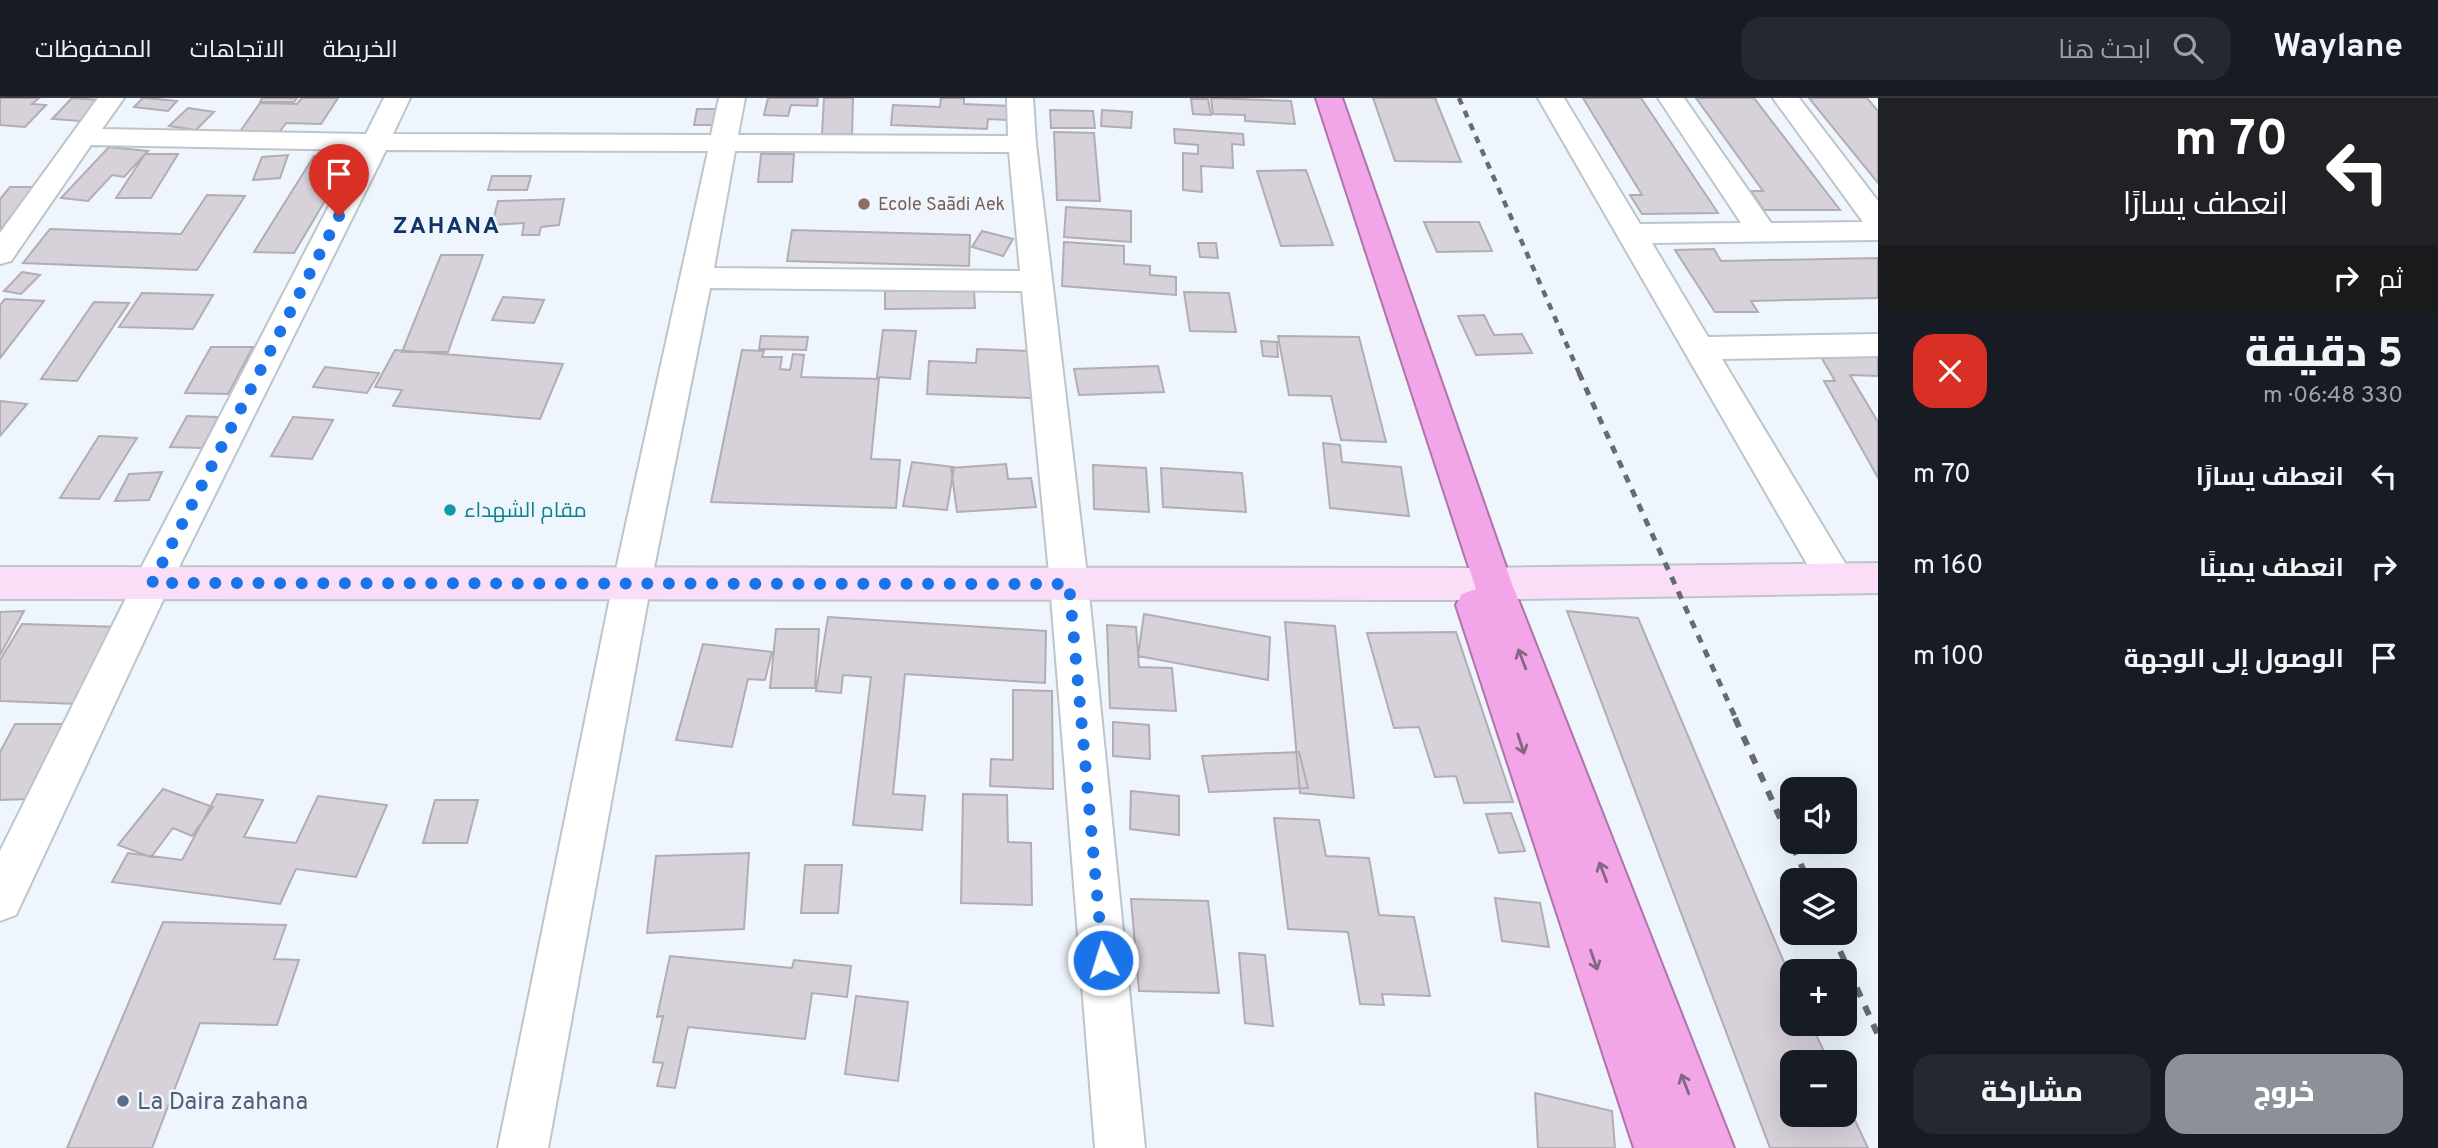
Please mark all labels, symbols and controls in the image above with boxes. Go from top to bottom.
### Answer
search box [1741,17,2231,80]
text: Waylane [2273,27,2403,69]
icon: search [2169,29,2207,67]
text: ابحث هنا [2058,35,2151,68]
text: المحفوظات [35,36,152,66]
text: الاتجاهات [190,36,285,66]
text: الخريطة [323,36,398,66]
text: 70 m [2174,111,2288,173]
icon: left [2312,126,2403,217]
pin [309,144,369,216]
icon: arrive [320,155,358,193]
text: انعطف يسارًا [2123,186,2288,226]
place label: Ecole Saãdi Aek [878,194,1005,217]
marker: Ecole Saãdi Aek [856,196,872,212]
district label: ZAHANA [393,213,501,242]
icon: right [2327,259,2365,297]
text: ثم [2379,265,2403,298]
text: 5 دقيقة [2245,329,2403,382]
button: close [1913,334,1987,408]
text: 330 m · 06:48 [2263,382,2403,411]
icon: left [2365,457,2403,495]
text: 70 m [1913,459,1971,492]
text: انعطف يسارًا [2196,462,2344,495]
place label: مقام الشهداء [464,498,587,525]
marker: مقام الشهداء [442,502,458,518]
icon: right [2365,548,2403,586]
text: 160 m [1913,550,1983,583]
text: انعطف يمينًا [2199,553,2344,586]
icon: arrive [2365,639,2403,677]
text: 100 m [1913,641,1984,674]
text: الوصول إلى الوجهة [2124,644,2344,677]
one-way arrow [1515,649,1527,671]
one-way arrow [1516,733,1528,755]
map controls [1780,777,1857,1127]
button: sound [1780,777,1857,854]
one-way arrow [1596,861,1609,883]
button: layers [1780,868,1857,945]
position arrow [1066,923,1140,997]
one-way arrow [1588,949,1601,971]
button: + [1780,959,1857,1036]
button: − [1780,1050,1857,1127]
button: مشاركة [1913,1054,2151,1134]
button: خروج [2165,1054,2403,1134]
one-way arrow [1677,1074,1690,1096]
place label: La Daira zahana [137,1088,308,1118]
marker: La Daira zahana [115,1093,131,1109]

